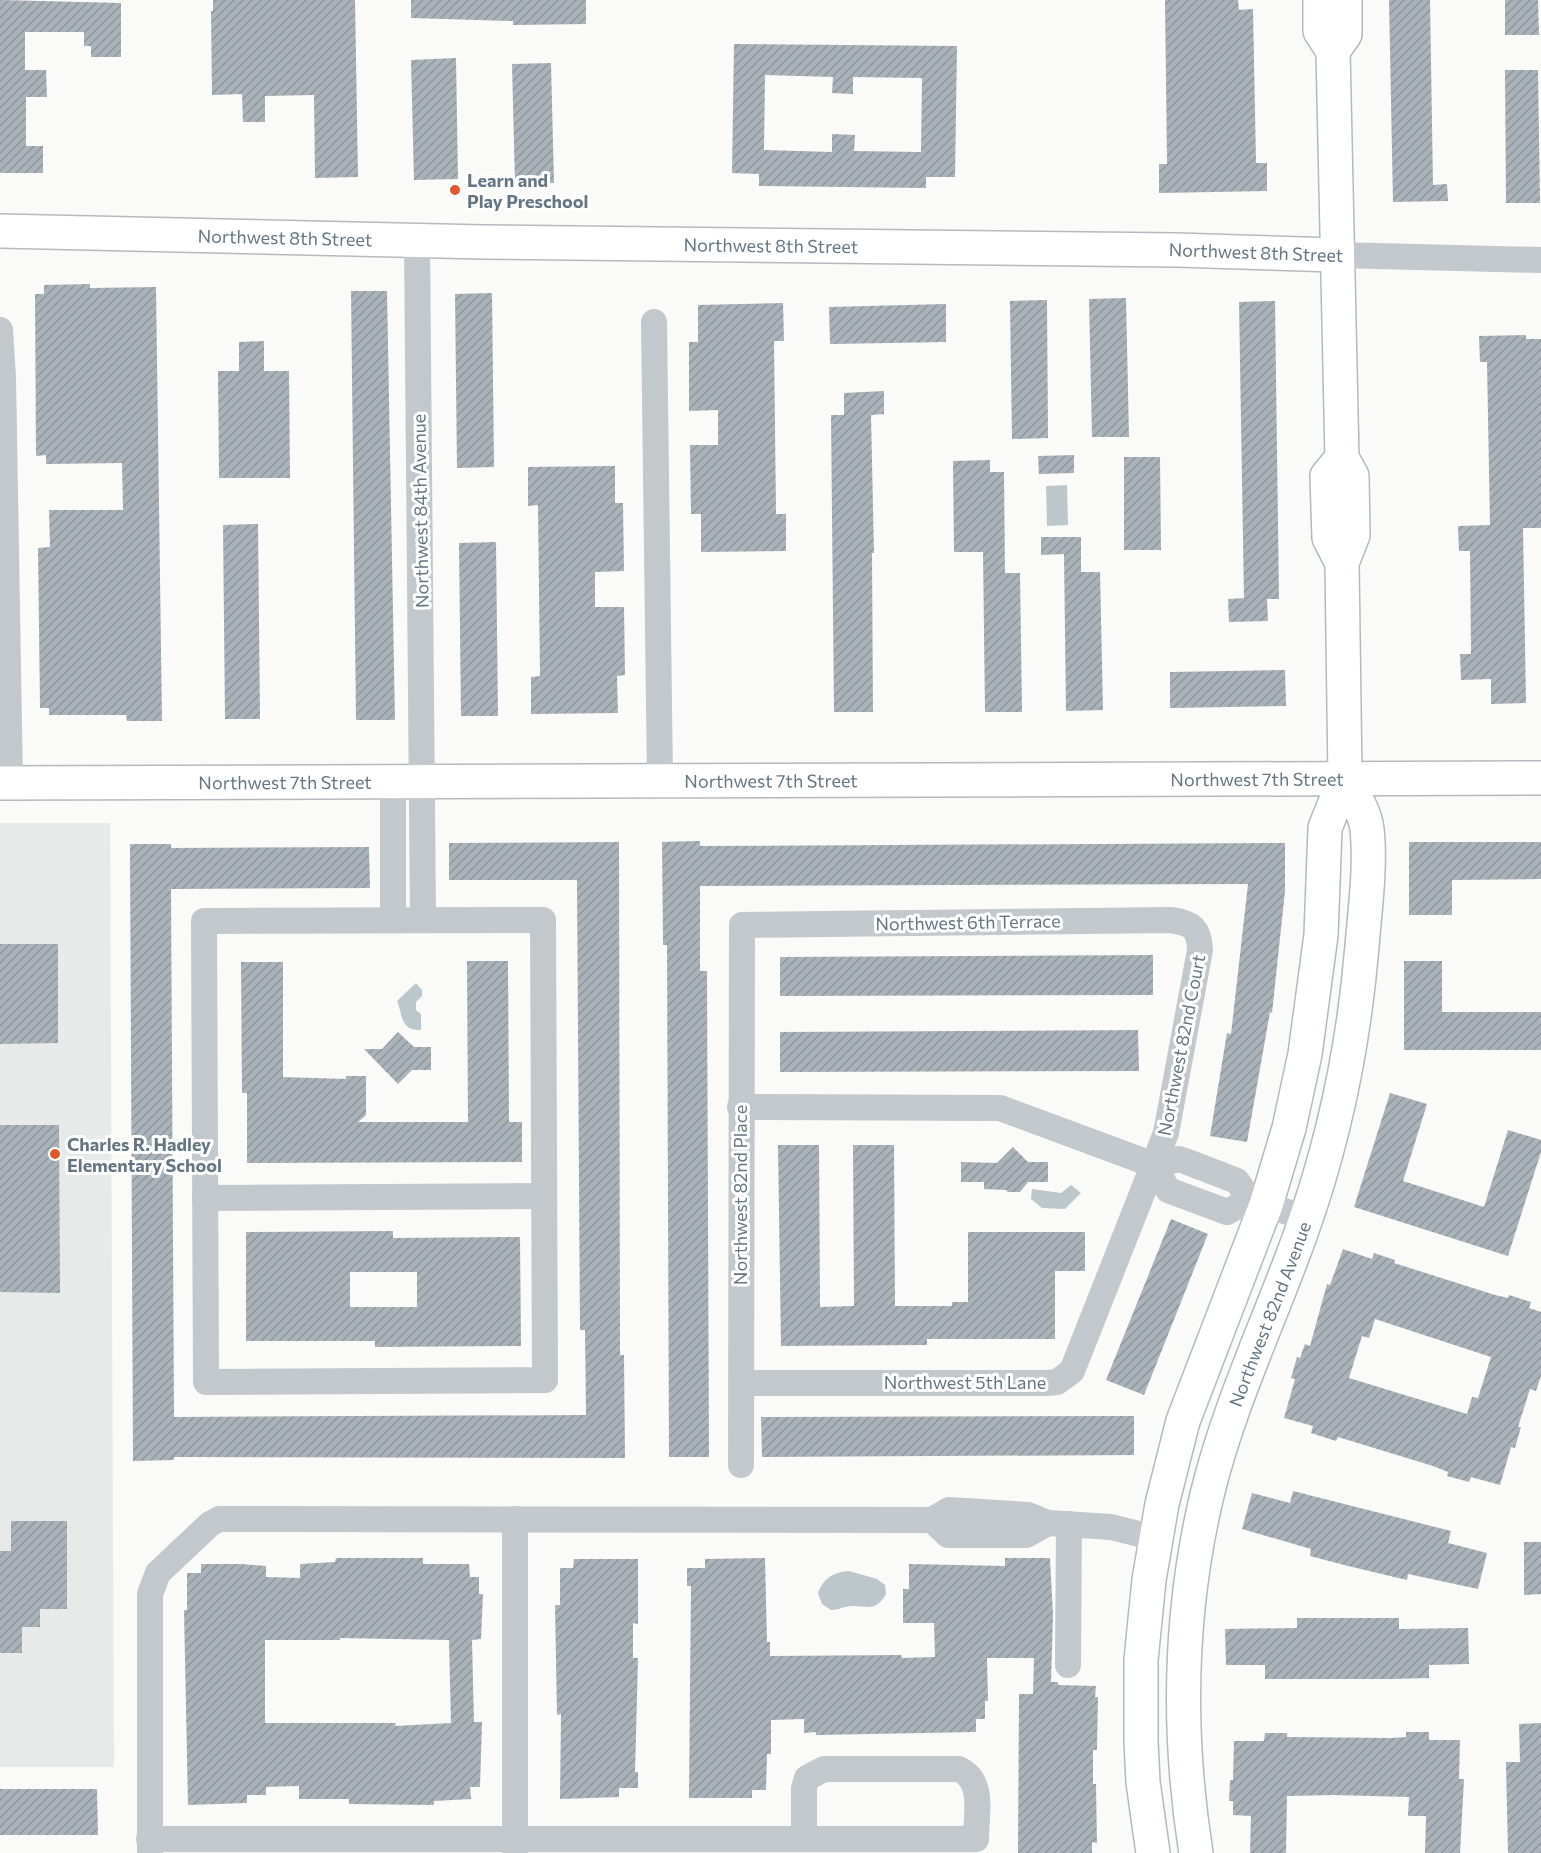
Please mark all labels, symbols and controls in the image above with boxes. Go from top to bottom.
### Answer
place label: Learn and Play Preschool [467,169,588,212]
marker: Learn and Play Preschool [448,183,462,197]
street label: Northwest 8th Street [197,224,373,250]
street label: Northwest 8th Street [683,233,858,257]
street label: Northwest 8th Street [1168,238,1344,266]
street label: Northwest 84th Avenue [407,414,433,608]
street label: Northwest 7th Street [1170,768,1344,790]
street label: Northwest 7th Street [684,769,858,792]
street label: Northwest 7th Street [198,771,372,793]
street label: Northwest 6th Terrace [875,909,1061,935]
street label: Northwest 82nd Court [1153,952,1209,1138]
street label: Northwest 82nd Place [729,1105,751,1285]
place label: Charles R. Hadley Elementary School [67,1133,222,1176]
marker: Charles R. Hadley Elementary School [48,1147,62,1161]
street label: Northwest 82nd Avenue [1224,1219,1315,1410]
street label: Northwest 5th Lane [884,1371,1046,1393]

